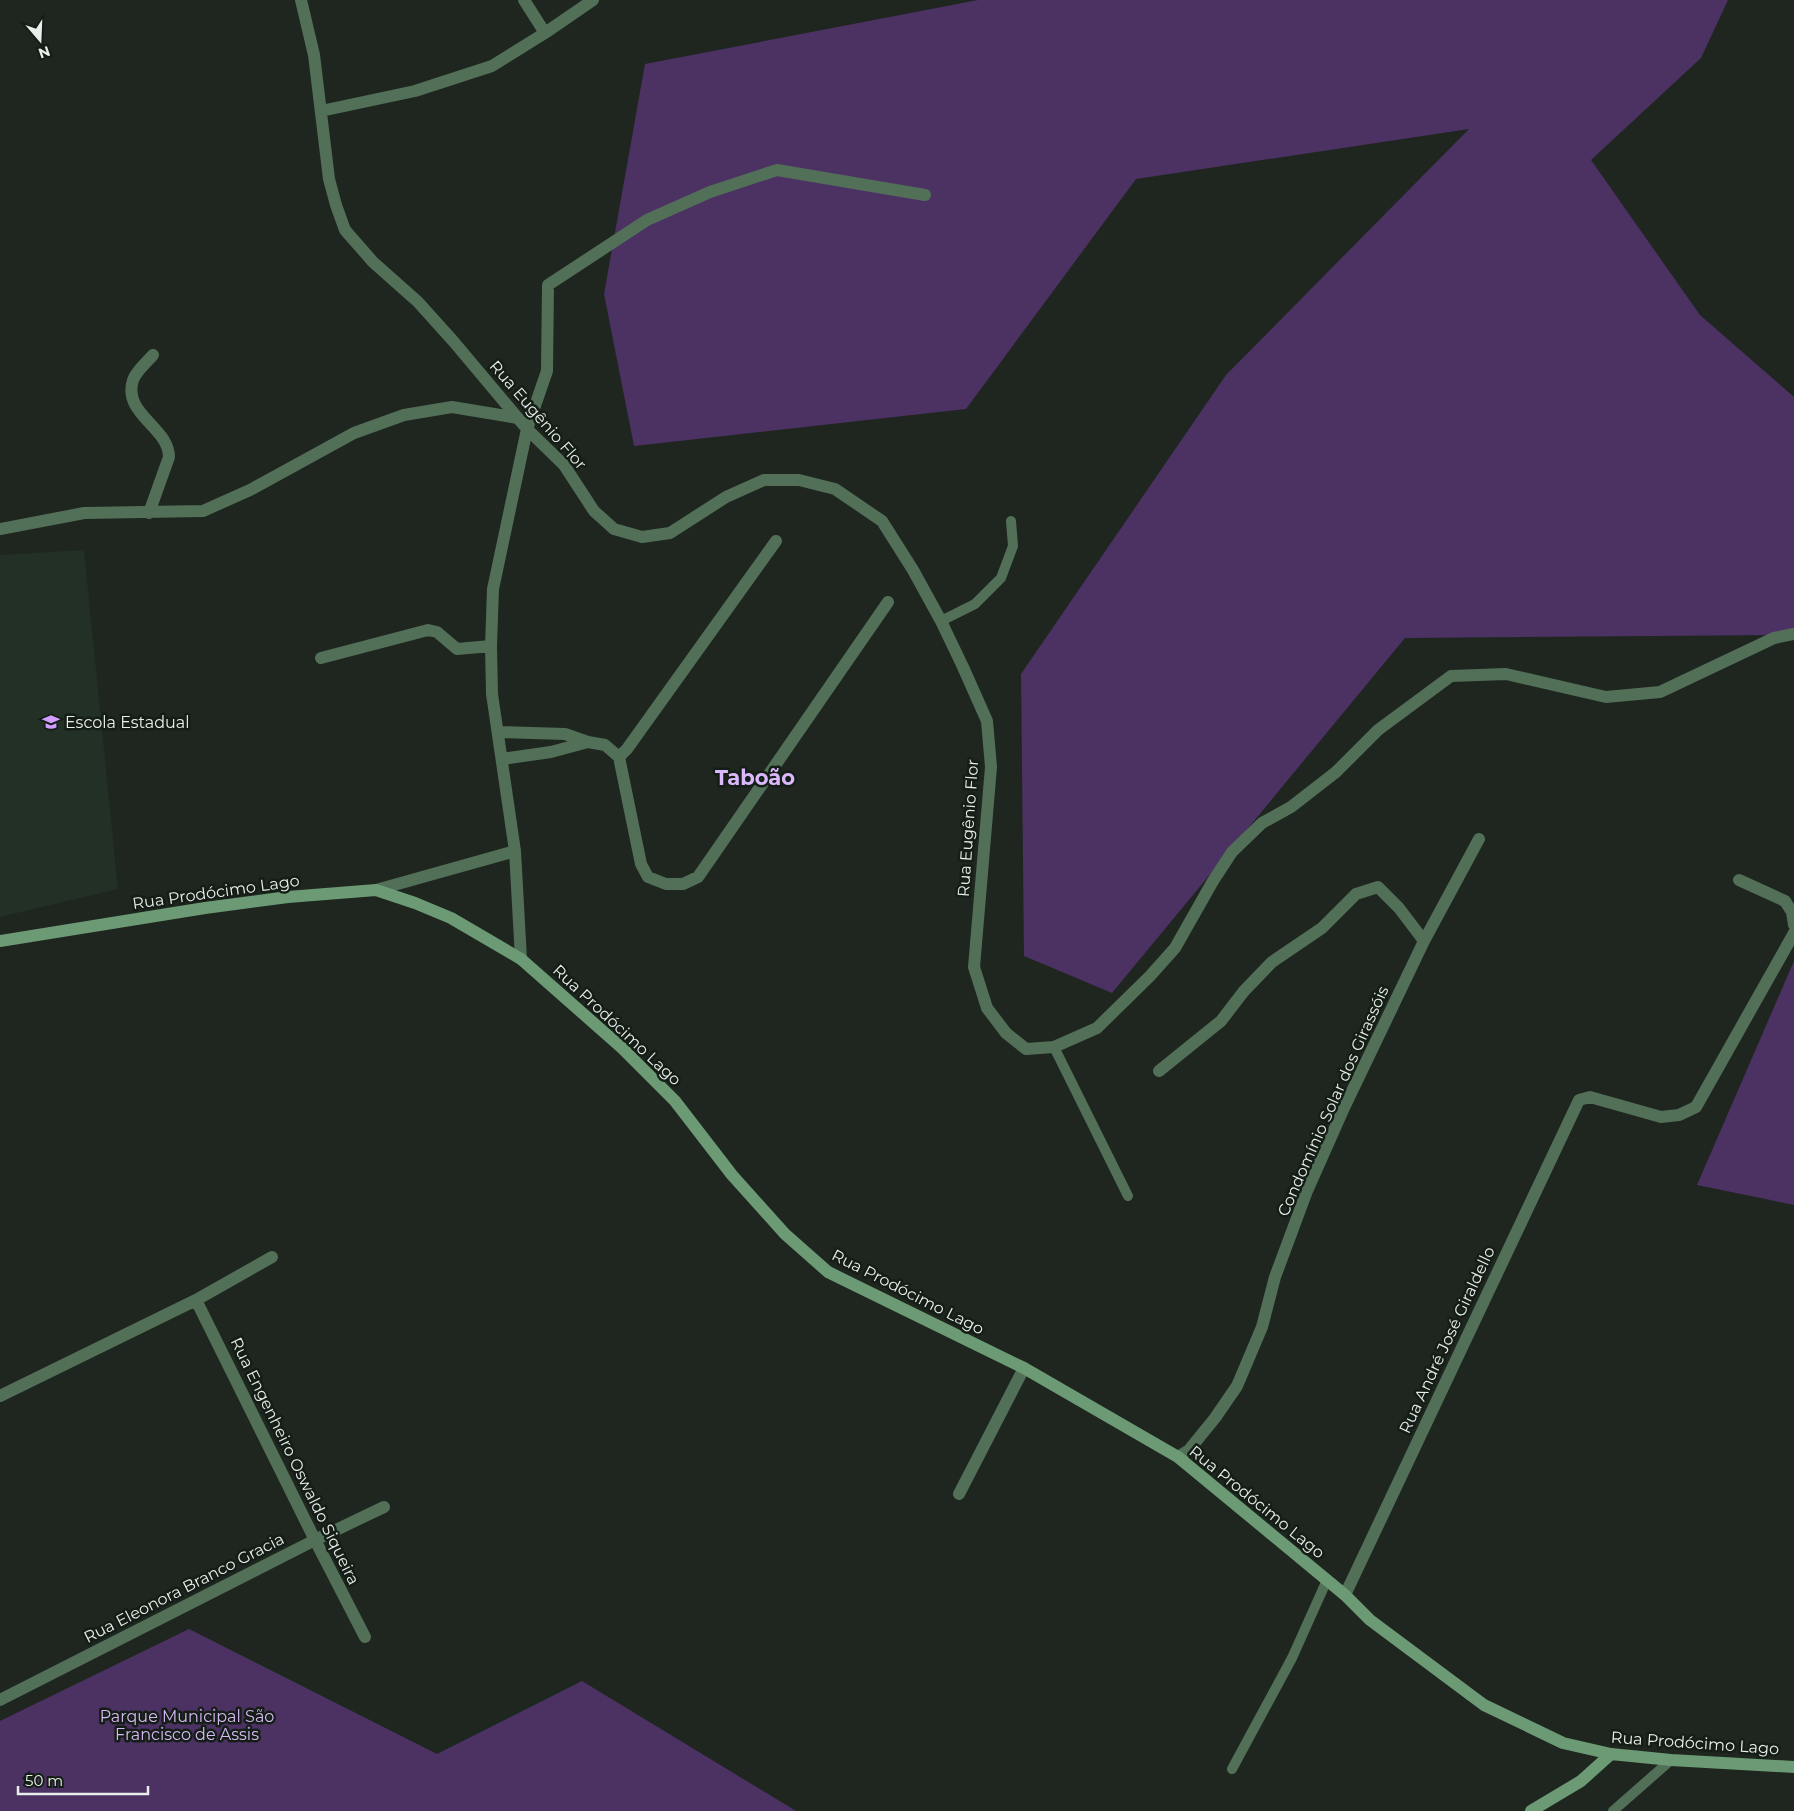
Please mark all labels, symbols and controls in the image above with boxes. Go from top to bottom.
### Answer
north arrow [15,15,65,65]
text: N [36,42,53,63]
street label: Rua Eugênio Flor [486,357,590,473]
school or university icon: Escola Estadual [41,712,61,732]
place label: Escola Estadual [65,713,190,732]
street label: Rua Eugênio Flor [954,758,982,898]
district label: Taboão [715,765,795,790]
street label: Rua Prodócimo Lago [131,871,301,913]
street label: Rua Prodócimo Lago [549,961,685,1089]
street label: Condomínio Solar dos Girassóis [1273,983,1393,1219]
street label: Rua André José Giraldello [1395,1243,1499,1437]
street label: Rua Prodócimo Lago [829,1245,987,1339]
street label: Rua Engenheiro Oswaldo Siqueira [227,1334,363,1588]
street label: Rua Prodócimo Lago [1186,1442,1328,1562]
street label: Rua Eleonora Branco Gracia [81,1529,287,1647]
park label: Parque Municipal São Francisco de Assis [100,1707,274,1744]
street label: Rua Prodócimo Lago [1610,1728,1780,1758]
scale bar [18,1764,148,1796]
text: 50 m [25,1771,63,1790]

